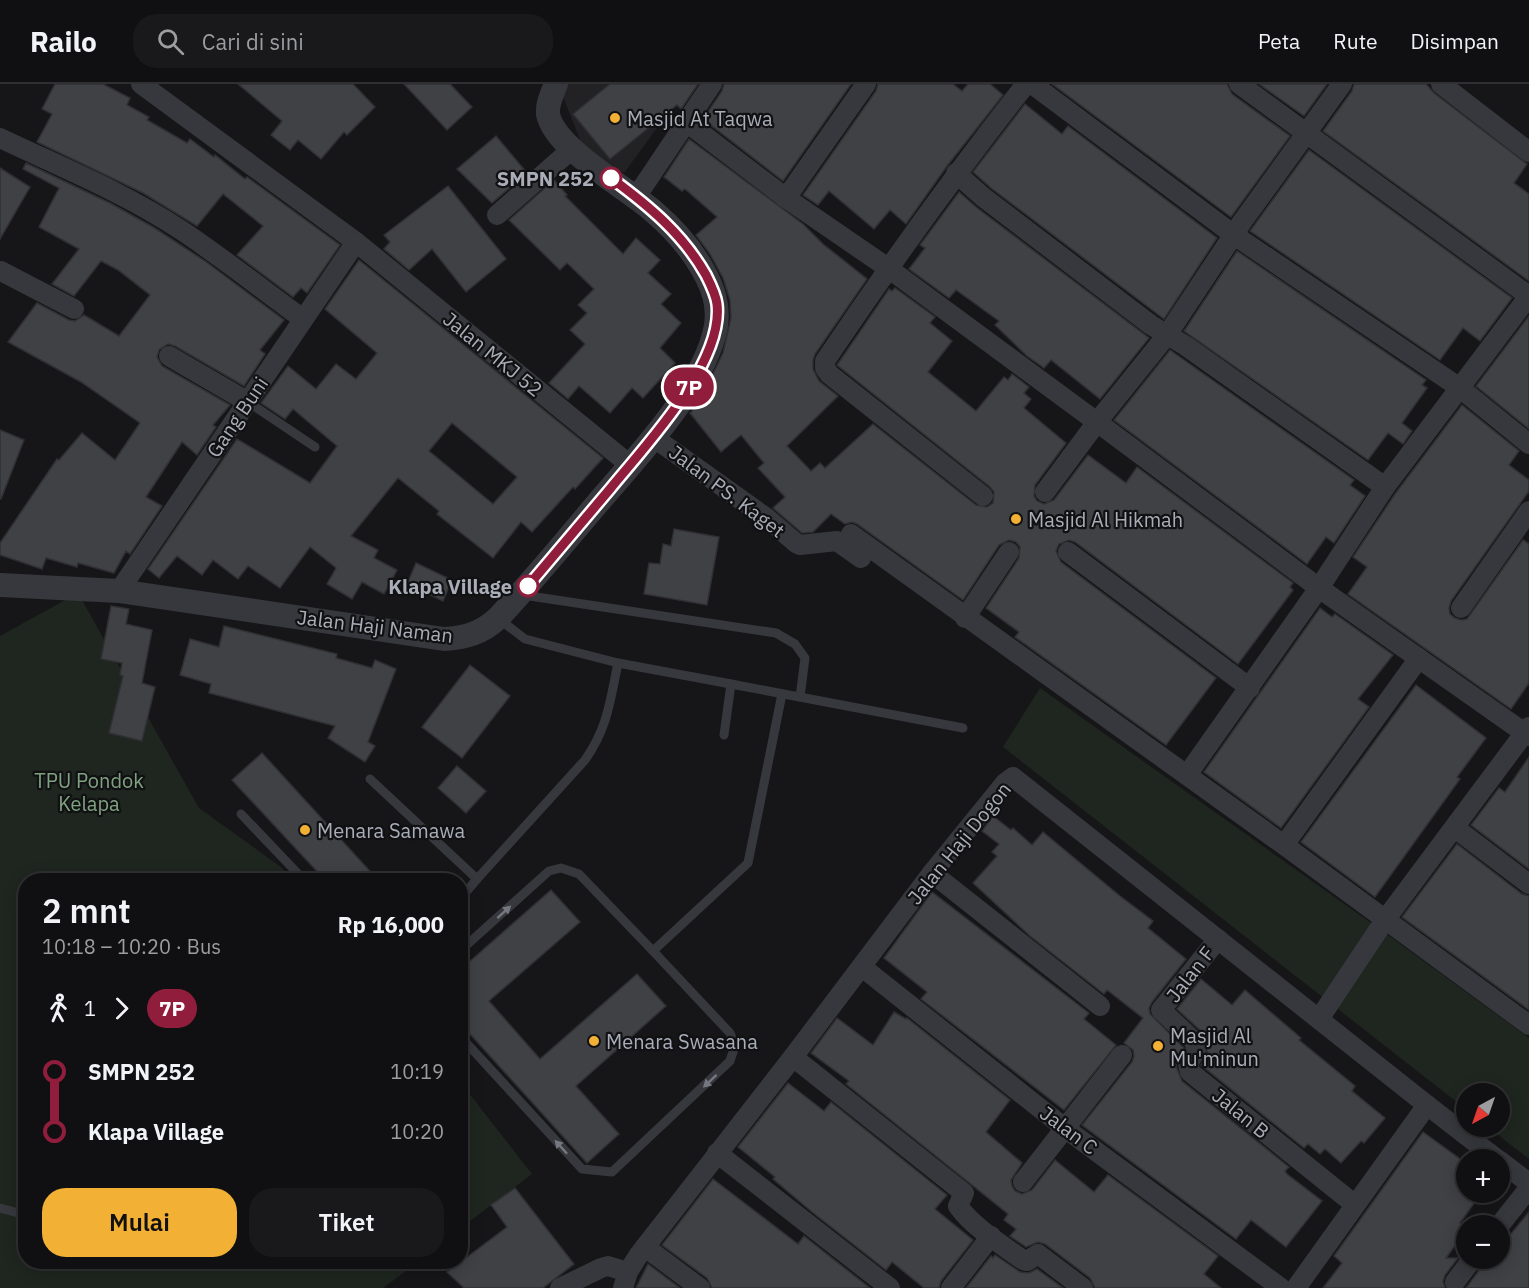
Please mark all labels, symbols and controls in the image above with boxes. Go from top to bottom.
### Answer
search box [133,14,553,68]
text: Railo [30,23,97,60]
icon: search [154,25,187,58]
text: Cari di sini [202,27,304,56]
text: Peta [1258,27,1300,55]
text: Rute [1333,27,1378,55]
text: Disimpan [1411,27,1499,55]
place label: Masjid At Taqwa [627,105,773,132]
marker: Masjid At Taqwa [608,111,622,125]
place label: SMPN 252 [497,165,594,192]
marker: SMPN 252 [600,167,622,189]
street label: Jalan MKJ 52 [438,306,548,402]
line badge: 7P [662,368,716,406]
street label: Gang Buni [200,371,274,463]
text: 7P [676,373,702,401]
street label: Jalan PS. Kaget [664,439,790,543]
place label: Masjid Al Hikmah [1028,506,1183,533]
marker: Masjid Al Hikmah [1009,512,1023,526]
place label: Klapa Village [388,573,512,600]
marker: Klapa Village [517,575,539,597]
street label: Jalan Haji Naman [295,603,455,649]
park label: TPU Pondok Kelapa [34,767,144,817]
street label: Jalan Haji Dogon [901,776,1017,910]
place label: Menara Samawa [317,817,465,844]
marker: Menara Samawa [298,823,312,837]
text: 2 mnt [42,889,131,932]
one-way arrow [496,906,511,919]
text: Rp 16,000 [338,910,444,939]
text: 10:18 – 10:20 · Bus [42,933,221,960]
street label: Jalan F [1160,940,1220,1008]
icon: walk [42,992,75,1025]
icon: forward [105,992,138,1025]
text: 7P [159,994,185,1022]
text: 1 [84,995,96,1022]
place label: Masjid Al Mu'minun [1170,1022,1259,1072]
place label: Menara Swasana [606,1028,758,1055]
marker: Menara Swasana [587,1034,601,1048]
marker: Masjid Al Mu'minun [1151,1039,1165,1053]
text: SMPN 252 [88,1057,195,1086]
text: 10:19 [390,1058,444,1085]
one-way arrow [703,1073,717,1087]
street label: Jalan B [1207,1082,1275,1144]
north arrow [1456,1083,1510,1137]
map controls [1456,1083,1510,1269]
street label: Jalan C [1035,1100,1103,1160]
text: Klapa Village [88,1117,224,1146]
text: 10:20 [390,1118,444,1145]
one-way arrow [554,1139,568,1154]
button: + [1456,1149,1510,1203]
button: Mulai [42,1188,237,1257]
button: Tiket [249,1188,444,1257]
button: − [1456,1215,1510,1269]

